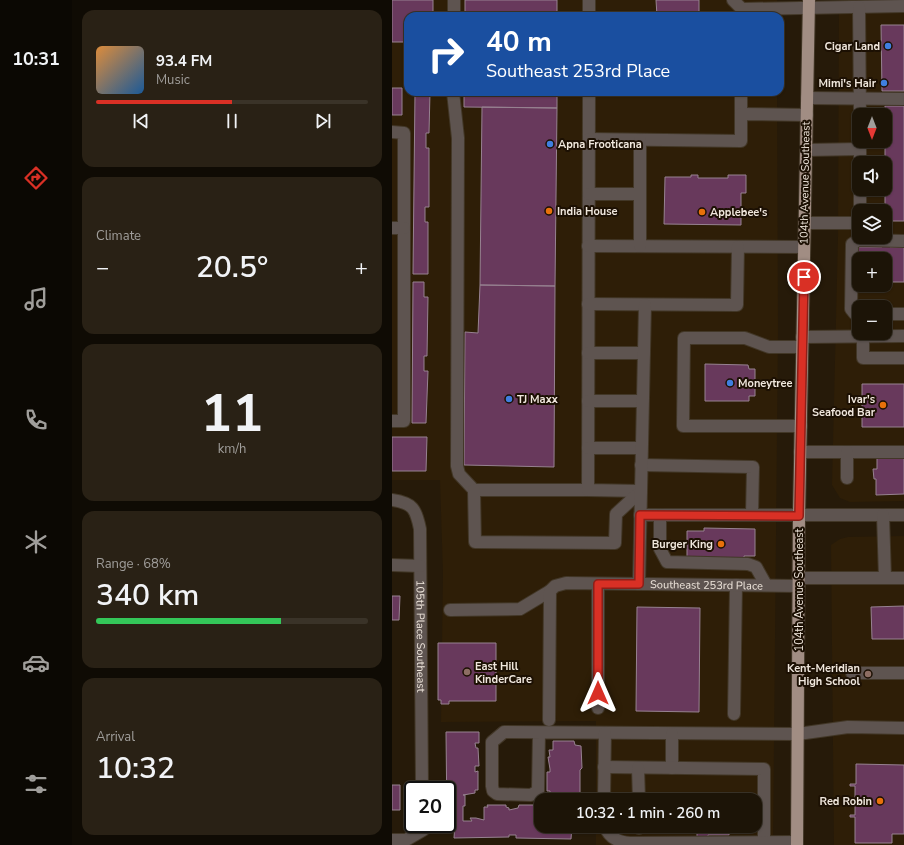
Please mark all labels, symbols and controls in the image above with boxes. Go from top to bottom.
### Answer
text: 40 m [486,23,552,61]
icon: right [420,28,472,80]
place label: Cigar Land [825,39,880,54]
marker: Cigar Land [883,41,893,51]
text: 10:31 [12,47,60,71]
text: 93.4 FM [156,51,212,71]
text: Southeast 253rd Place [486,59,670,83]
text: Music [156,71,190,89]
place label: Mimi's Hair [819,76,877,91]
marker: Mimi's Hair [879,78,889,88]
north arrow [852,108,892,148]
map controls [852,108,892,340]
icon: previous [130,110,152,132]
icon: pause [221,110,243,132]
icon: next [312,110,334,132]
street label: 104th Avenue Southeast [796,121,814,245]
place label: Apna Frooticana [558,137,642,152]
marker: Apna Frooticana [545,139,555,149]
button: sound [852,156,892,196]
icon: directions [22,164,50,192]
place label: India House [557,204,617,219]
button: layers [852,204,892,244]
place label: Applebee's [710,205,767,220]
marker: India House [544,206,554,216]
marker: Applebee's [697,207,707,217]
text: Climate [96,227,141,245]
text: 20.5° [196,247,268,288]
button: + [852,252,892,292]
text: − [96,253,109,283]
text: + [355,253,368,283]
pin [787,260,821,294]
icon: arrive [793,266,815,288]
icon: music [22,285,50,313]
button: − [852,300,892,340]
place label: Moneytree [738,376,793,391]
text: 11 [201,378,263,449]
marker: Moneytree [725,378,735,388]
place label: TJ Maxx [517,392,559,407]
place label: Ivar's Seafood Bar [812,392,876,420]
marker: TJ Maxx [504,394,514,404]
marker: Ivar's Seafood Bar [878,400,888,410]
icon: phone [22,406,50,434]
text: km/h [218,440,246,458]
icon: climate [22,528,50,556]
street label: 104th Avenue Southeast [792,528,807,651]
place label: Burger King [652,537,713,552]
marker: Burger King [716,539,726,549]
text: Range · 68% [96,555,171,573]
text: 340 km [96,575,199,616]
street label: Southeast 253rd Place [650,577,763,593]
street label: 105th Place Southeast [413,580,429,693]
icon: car [22,649,50,677]
place label: East Hill KinderCare [475,659,532,687]
place label: Kent-Meridian High School [787,661,860,689]
marker: East Hill KinderCare [462,667,472,677]
marker: Kent-Meridian High School [863,669,873,679]
position arrow [577,672,619,714]
text: Arrival [96,728,135,746]
text: 10:32 [96,748,175,789]
icon: filters [22,770,50,798]
speed limit sign: 20 [404,781,456,833]
place label: Red Robin [819,794,872,809]
marker: Red Robin [875,796,885,806]
text: 10:32 · 1 min · 260 m [576,803,720,823]

